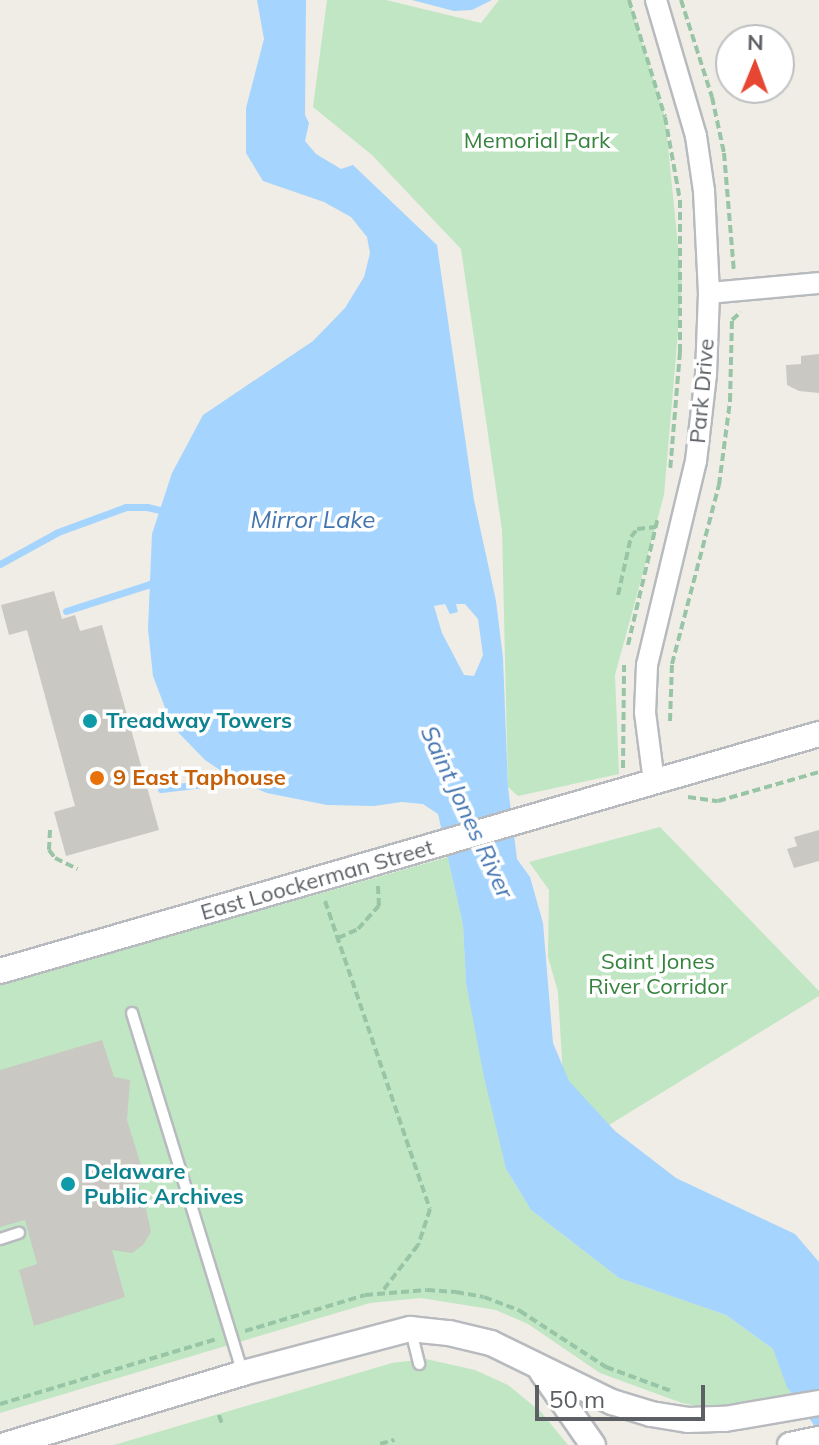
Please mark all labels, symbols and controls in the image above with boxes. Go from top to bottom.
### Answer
north arrow [715,24,795,104]
text: N [747,28,764,56]
park label: Memorial Park [464,128,610,154]
street label: Park Drive [684,337,720,445]
water label: Mirror Lake [251,506,375,534]
place label: Treadway Towers [106,708,292,734]
marker: Treadway Towers [81,712,99,730]
water label: Saint Jones River [414,721,520,903]
place label: 9 East Taphouse [113,765,286,791]
marker: 9 East Taphouse [88,769,106,787]
street label: East Loockerman Street [197,834,437,926]
park label: Saint Jones River Corridor [588,948,728,1000]
place label: Delaware Public Archives [84,1158,244,1210]
marker: Delaware Public Archives [59,1175,77,1193]
scale bar [539,1369,709,1419]
text: 50 m [549,1384,605,1414]

